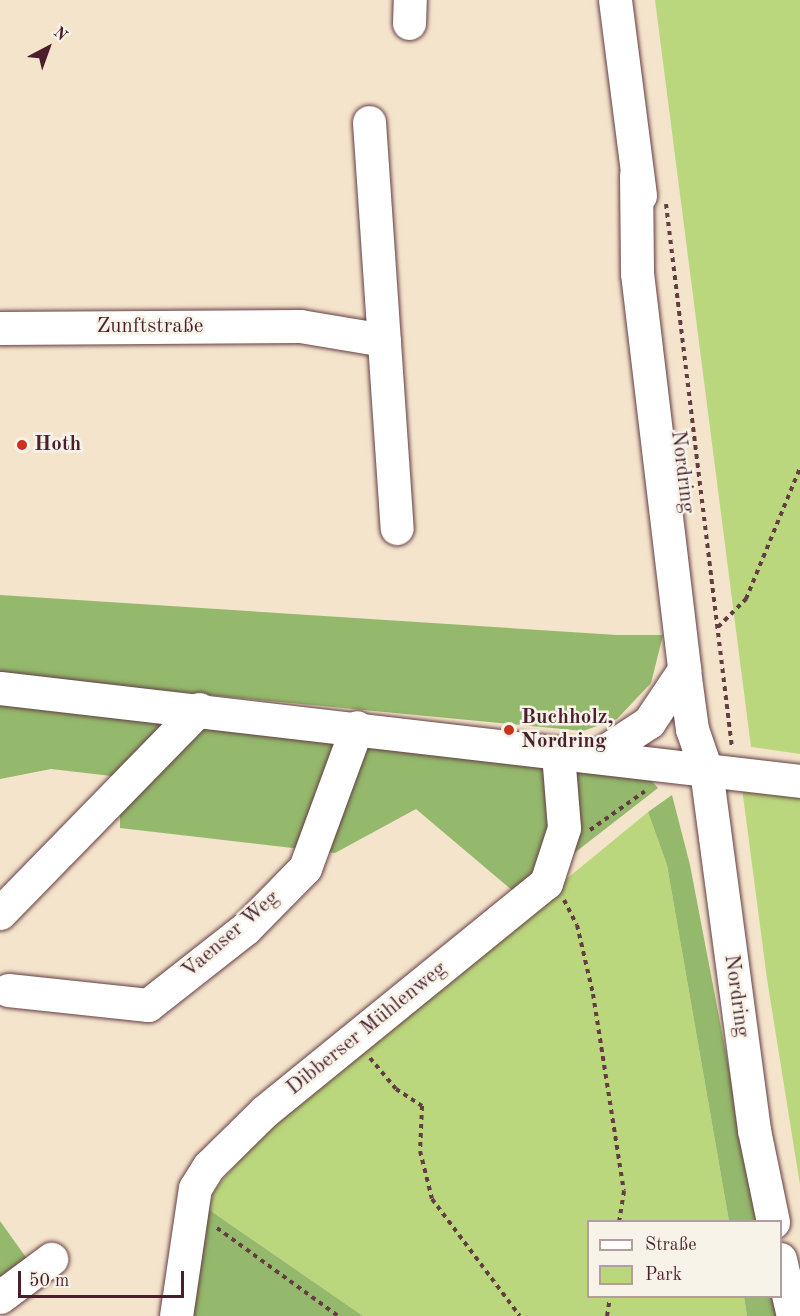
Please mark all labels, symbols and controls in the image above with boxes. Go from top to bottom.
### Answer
north arrow [18,18,78,78]
text: N [50,24,70,44]
street label: Zunftstraße [97,314,203,340]
street label: Nordring [664,429,700,515]
place label: Hoth [34,432,81,458]
marker: Hoth [15,438,29,452]
place label: Buchholz, Nordring [521,705,613,755]
marker: Buchholz, Nordring [502,723,516,737]
street label: Vaenser Weg [177,886,285,984]
street label: Nordring [718,953,754,1039]
street label: Dibberser Mühlenweg [282,957,452,1101]
legend [587,1220,782,1298]
text: Straße [645,1236,696,1254]
scale bar [21,1259,188,1297]
text: Park [645,1266,682,1284]
text: 50 m [29,1272,69,1290]

